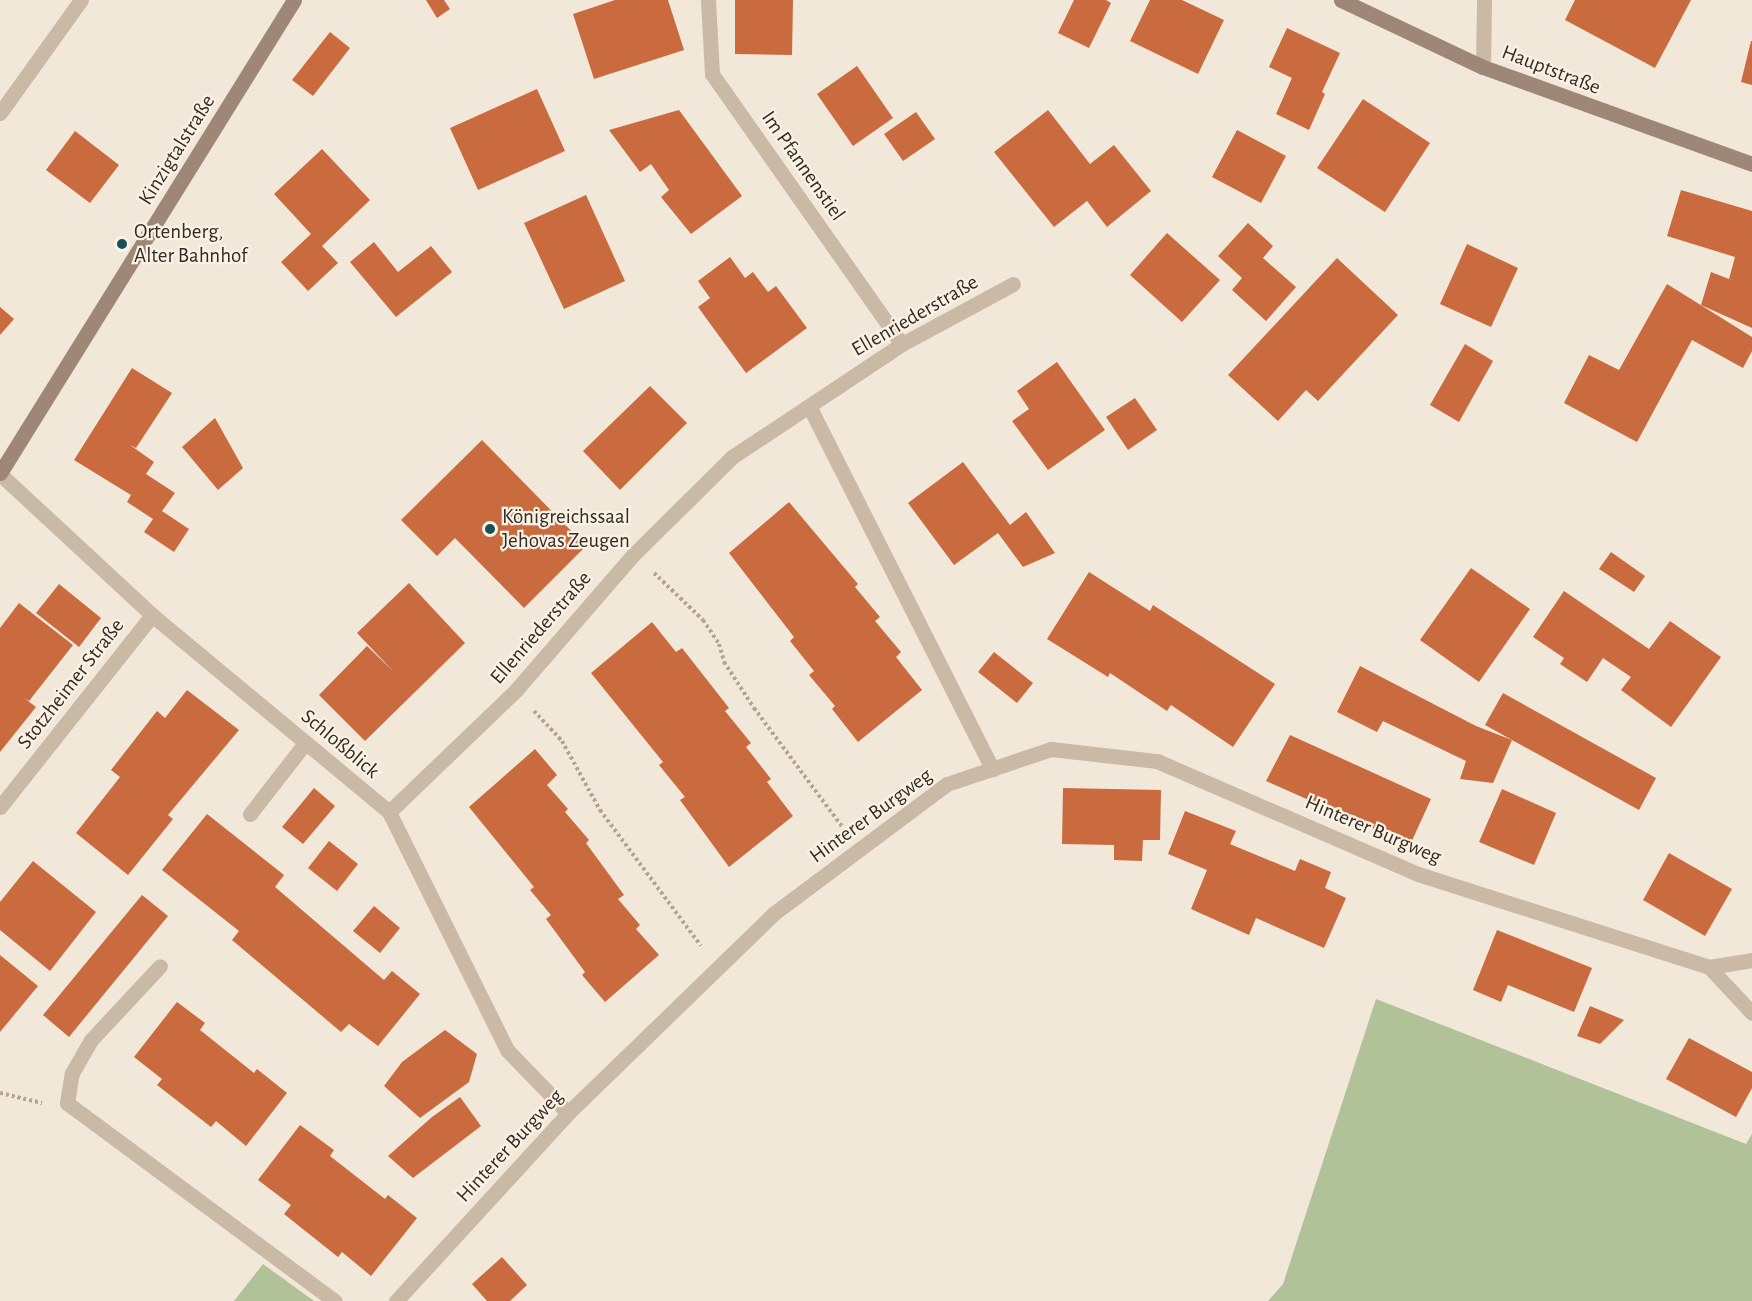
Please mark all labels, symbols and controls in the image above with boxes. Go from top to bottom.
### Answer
street label: Hauptstraße [1498,40,1604,100]
street label: Kinzigtalstraße [133,90,221,210]
street label: Im Pfannenstiel [756,106,850,226]
place label: Ortenberg, Alter Bahnhof [134,219,247,269]
marker: Ortenberg, Alter Bahnhof [115,237,129,251]
street label: Ellenriederstraße [847,270,983,362]
place label: Königreichssaal Jehovas Zeugen [502,504,630,554]
marker: Königreichssaal Jehovas Zeugen [483,522,497,536]
street label: Ellenriederstraße [485,566,597,690]
street label: Stotzheimer Straße [12,614,130,754]
street label: Schloßblick [296,704,384,784]
street label: Hinterer Burgweg [805,763,937,869]
street label: Hinterer Burgweg [1301,790,1445,870]
street label: Hinterer Burgweg [451,1084,569,1208]

